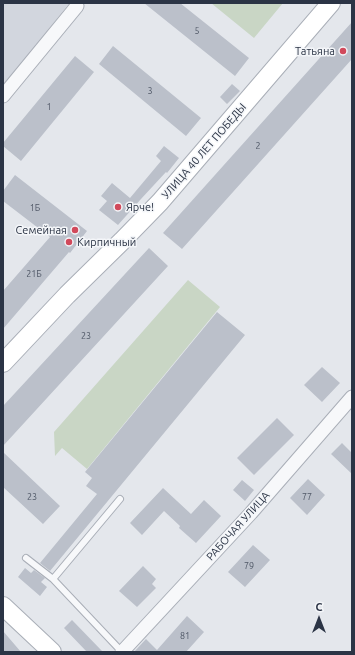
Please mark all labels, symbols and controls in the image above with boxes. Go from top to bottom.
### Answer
house number: 5 [194,26,200,36]
place label: Татьяна [295,44,335,58]
marker: Татьяна [338,46,348,56]
house number: 3 [147,86,153,96]
street label: УЛИЦА 40 ЛЕТ ПОБЕДЫ [159,101,249,201]
house number: 1 [46,102,52,112]
house number: 2 [255,141,261,151]
place label: Ярче! [126,200,154,214]
marker: Ярче! [113,202,123,212]
house number: 1Б [30,203,40,213]
place label: Семейная [16,223,67,237]
marker: Семейная [70,225,80,235]
place label: Кирпичный [77,235,136,249]
marker: Кирпичный [64,237,74,247]
house number: 21Б [26,269,42,279]
house number: 23 [81,331,91,341]
street label: РАБОЧАЯ УЛИЦА [204,489,272,563]
house number: 23 [27,492,37,502]
house number: 77 [302,492,312,502]
house number: 79 [244,561,254,571]
north arrow [299,599,339,639]
text: С [315,601,323,613]
house number: 81 [180,631,190,641]

